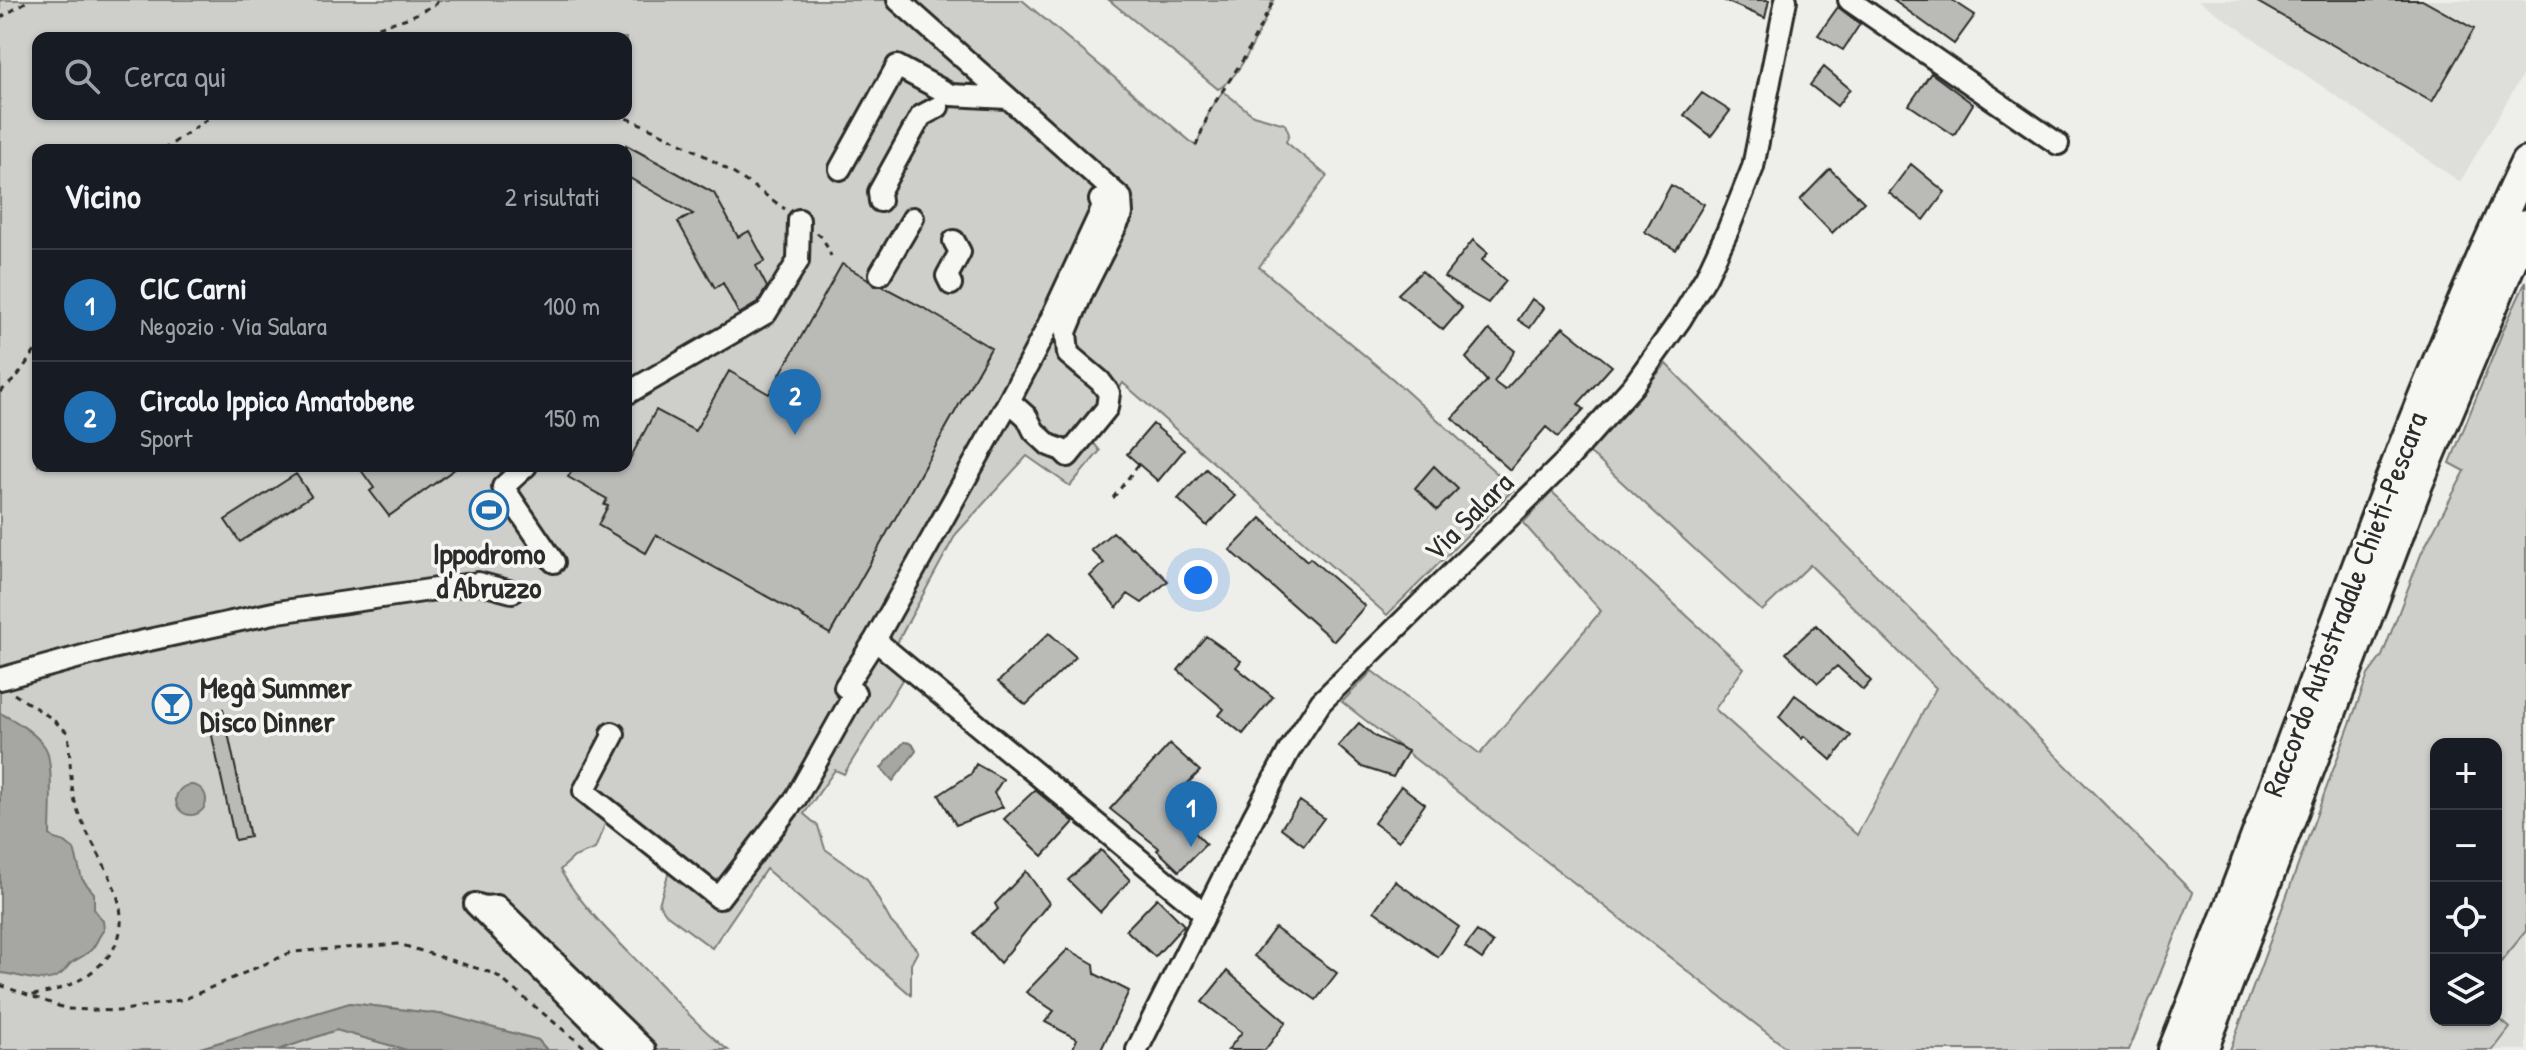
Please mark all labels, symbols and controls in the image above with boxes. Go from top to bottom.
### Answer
search box [32,32,632,120]
icon: search [60,54,104,98]
text: Cerca qui [124,56,227,96]
text: Vicino [64,173,141,219]
text: 2 risultati [505,179,600,214]
text: CIC Carni [140,268,247,308]
text: 1 [85,288,95,323]
text: 100 m [544,288,600,323]
text: Negozio · Via Salara [140,308,327,343]
pin: 2 [769,369,821,435]
text: Circolo Ippico Amatobene [140,380,415,420]
text: 2 [84,400,96,435]
text: 150 m [544,400,600,435]
street label: Raccordo Autostradale Chieti-Pescara [2252,406,2436,802]
text: Sport [140,420,193,455]
street label: Via Salara [1415,463,1521,569]
sports icon: Ippodromo d'Abruzzo [468,489,510,531]
place label: Ippodromo d'Abruzzo [433,533,545,607]
your location [1178,560,1218,600]
place label: Megà Summer Disco Dinner [200,667,352,741]
bar icon: Megà Summer Disco Dinner [151,683,193,725]
map controls [2430,738,2502,1026]
button: + [2430,738,2502,810]
pin: 1 [1165,781,1217,847]
button: − [2430,810,2502,882]
button: locate [2430,882,2502,954]
button: layers [2430,954,2502,1026]

